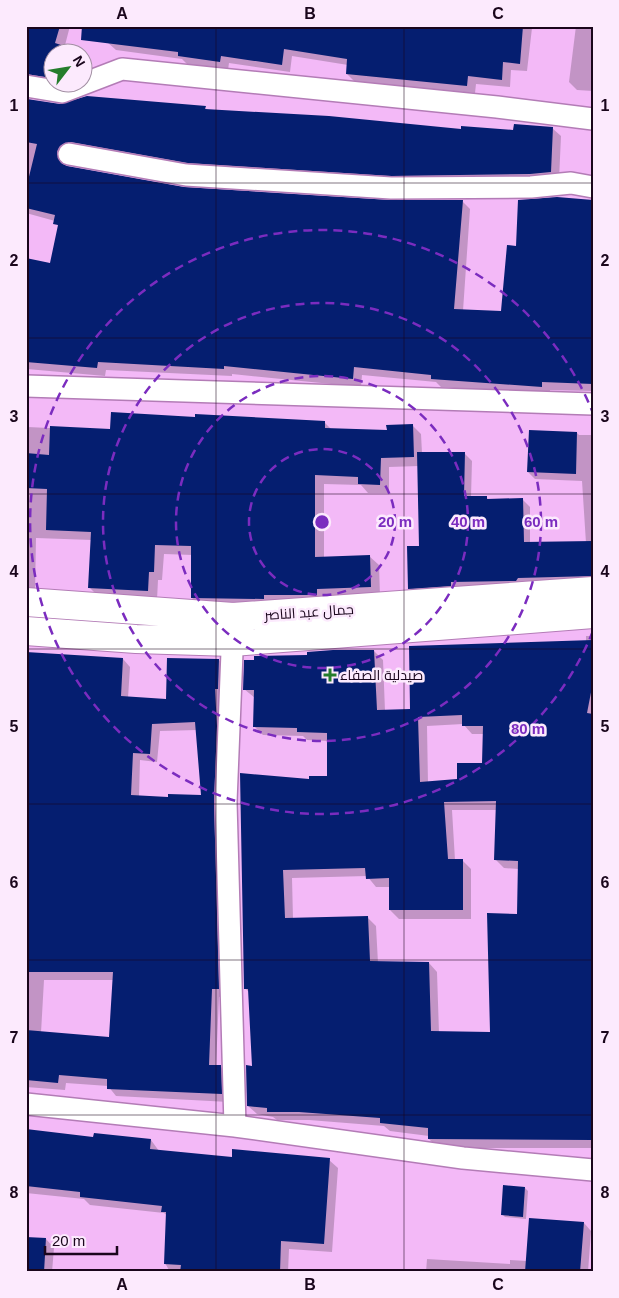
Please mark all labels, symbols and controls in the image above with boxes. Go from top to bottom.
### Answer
text: A [116,5,128,22]
text: B [304,5,316,22]
text: C [492,5,504,22]
north arrow [42,42,92,92]
text: N [70,53,89,70]
text: 1 [10,97,19,114]
text: 1 [601,97,610,114]
text: 2 [10,252,19,269]
text: 2 [601,252,610,269]
text: 3 [10,408,19,425]
text: 3 [601,408,610,425]
centre of rings [313,513,331,531]
text: 20 m [378,513,412,530]
text: 40 m [451,513,485,530]
text: 60 m [524,513,558,530]
text: 4 [10,563,19,580]
text: 4 [601,563,610,580]
street label: جمال عبد الناصر [263,601,354,624]
place label: صيدلية الصفاء [340,667,423,683]
marker: صيدلية الصفاء [324,669,336,681]
text: 5 [10,718,19,735]
text: 5 [601,718,610,735]
text: 80 m [511,720,545,737]
text: 6 [10,874,19,891]
text: 6 [601,874,610,891]
text: 7 [10,1029,19,1046]
text: 7 [601,1029,610,1046]
text: 8 [10,1184,19,1201]
text: 8 [601,1184,610,1201]
scale bar [45,1223,118,1255]
text: 20 m [52,1232,85,1249]
text: A [116,1276,128,1293]
text: B [304,1276,316,1293]
text: C [492,1276,504,1293]

